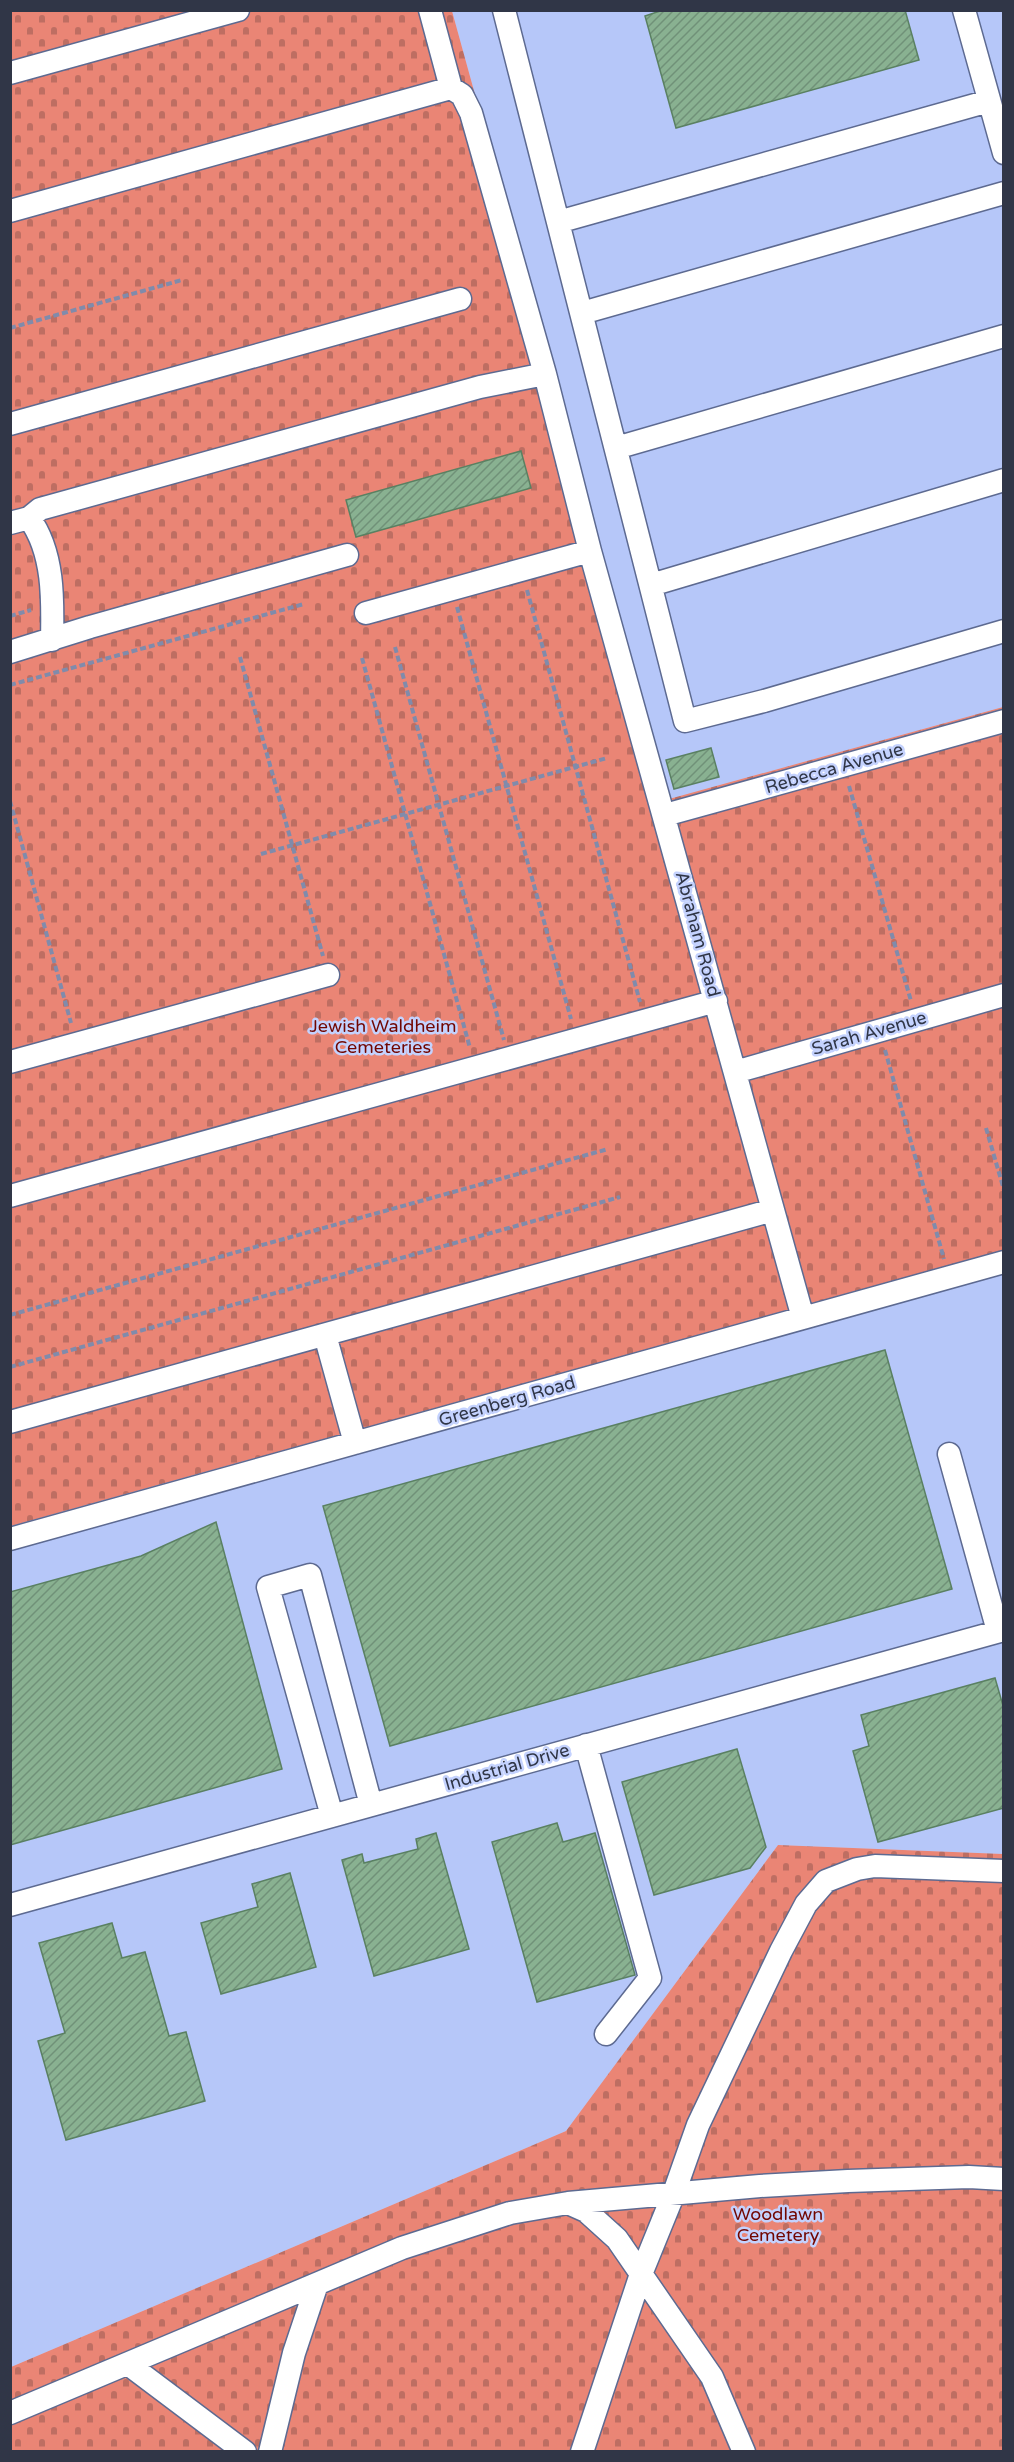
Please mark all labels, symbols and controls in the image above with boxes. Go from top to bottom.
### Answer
street label: Rebecca Avenue [762,738,906,798]
street label: Abraham Road [671,869,725,999]
street label: Sarah Avenue [809,1006,929,1060]
park label: Jewish Waldheim Cemeteries [309,1015,457,1058]
street label: Greenberg Road [436,1371,578,1431]
street label: Industrial Drive [442,1739,572,1795]
park label: Woodlawn Cemetery [733,2203,823,2246]

